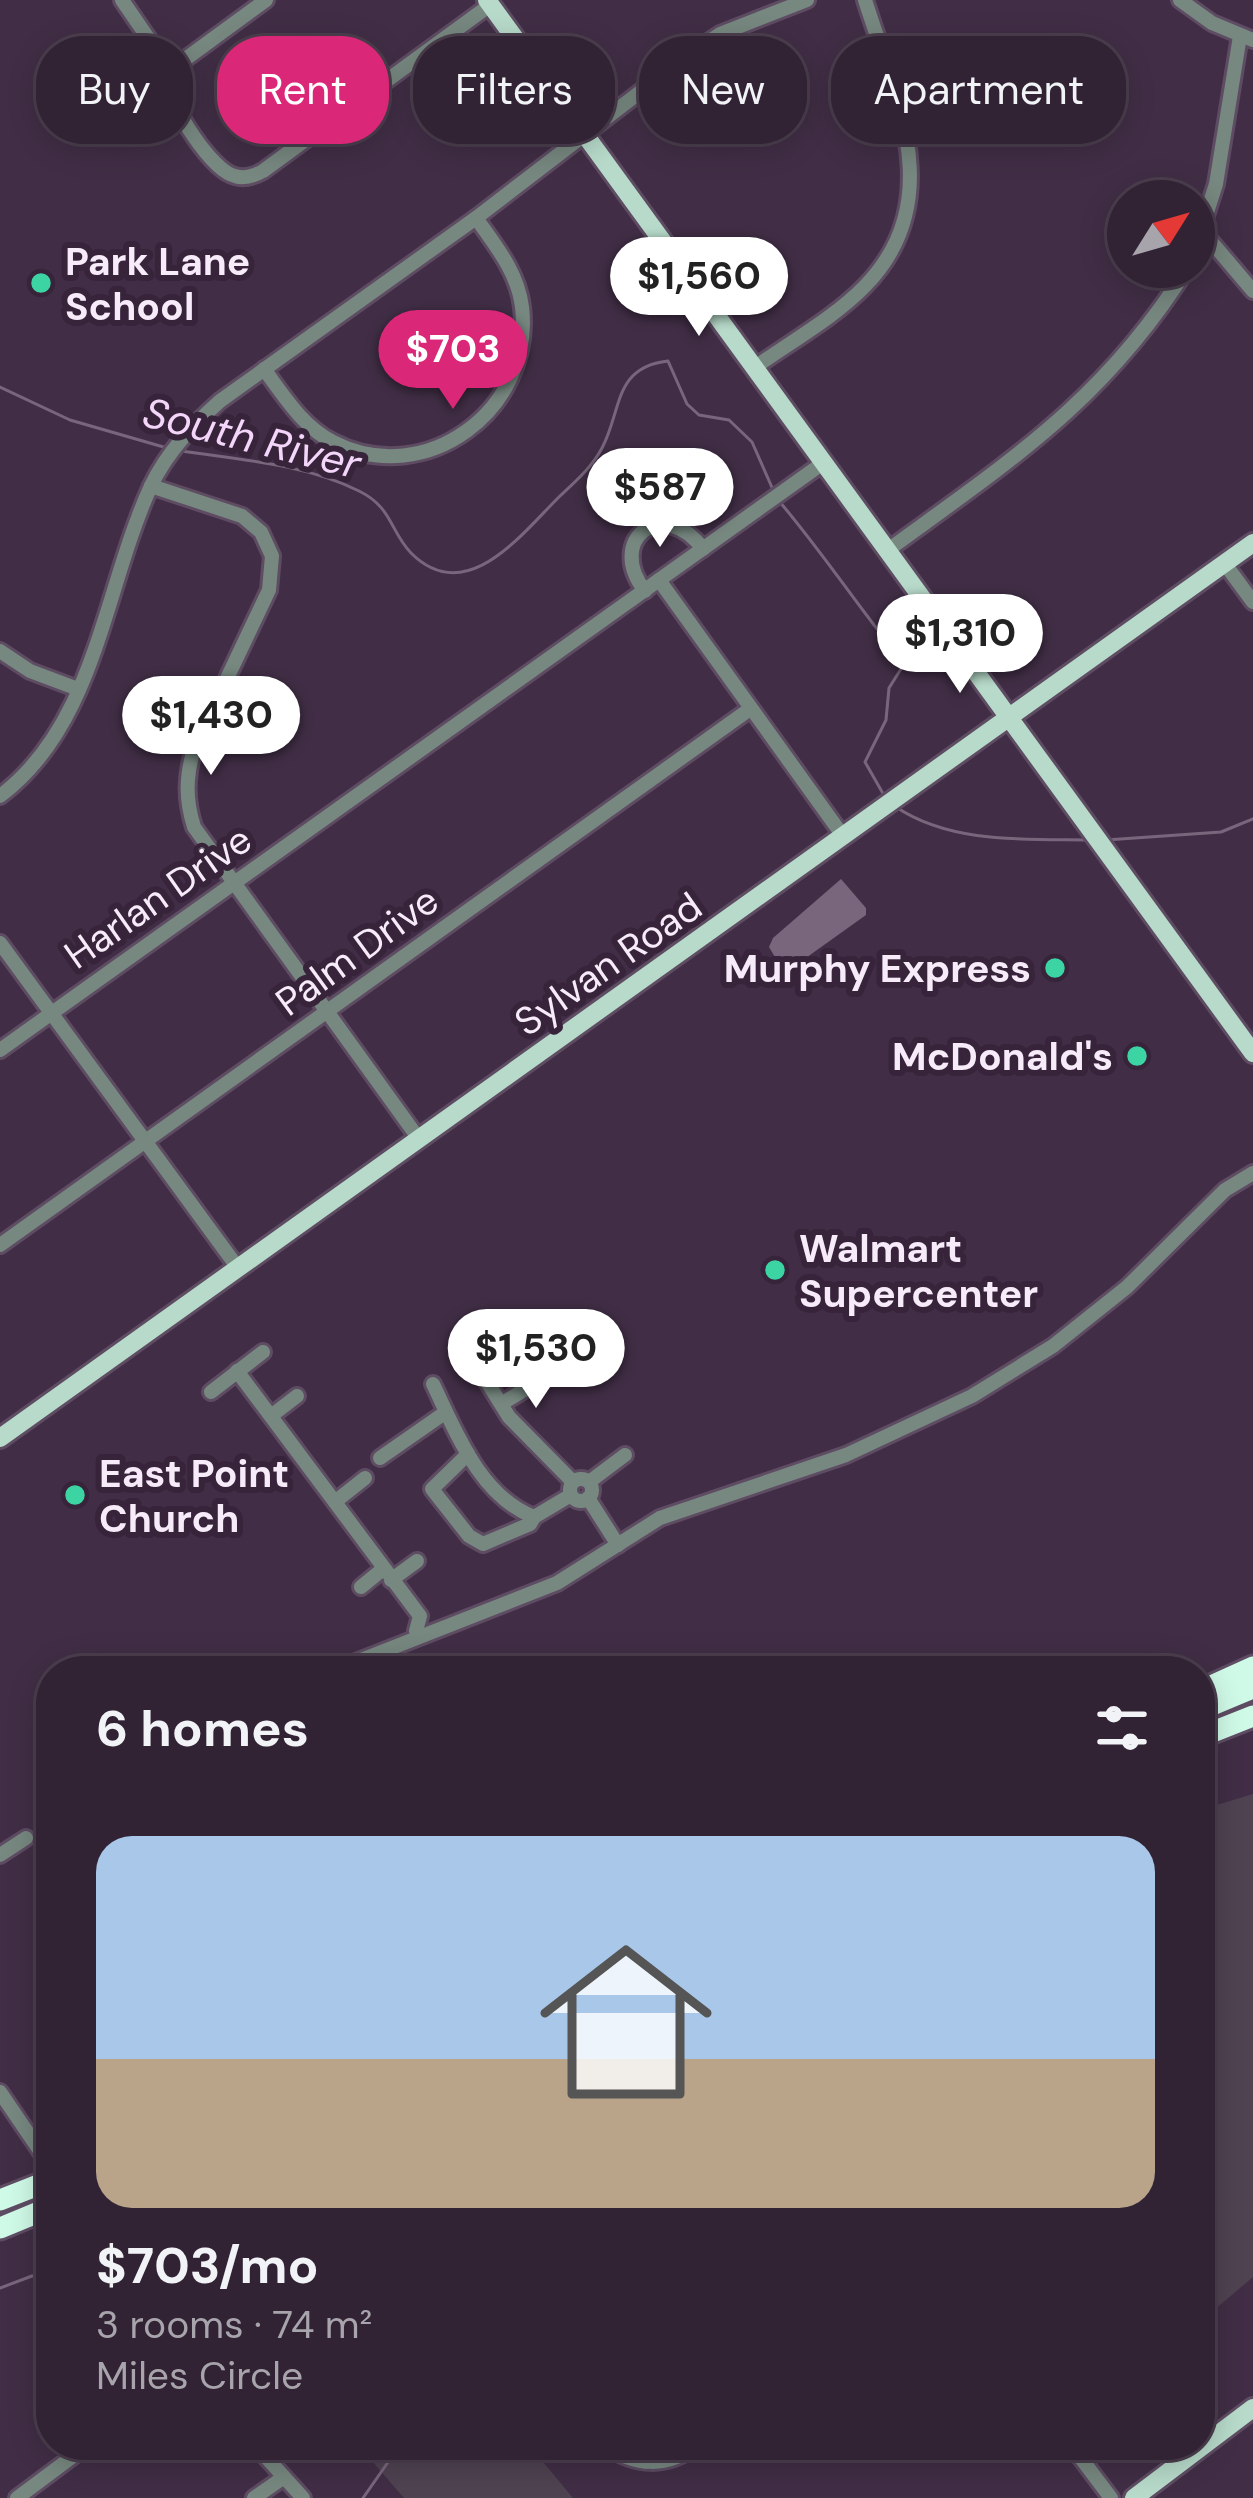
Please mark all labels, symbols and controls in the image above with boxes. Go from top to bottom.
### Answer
chip: Buy [36,36,193,144]
chip: Rent [217,36,389,144]
chip: Filters [413,36,615,144]
chip: New [639,36,807,144]
chip: Apartment [831,36,1126,144]
north arrow [1107,180,1215,288]
map controls [1107,180,1215,288]
place label: Park Lane School [65,236,250,332]
pin: $1,560 [601,237,797,339]
text: $1,560 [637,250,761,301]
marker: Park Lane School [28,270,54,296]
pin: $703 [382,310,524,412]
text: $703 [405,323,501,374]
water label: South River [137,384,368,492]
pin: $587 [589,448,731,550]
text: $587 [613,461,707,512]
pin: $1,310 [862,594,1058,696]
text: $1,310 [904,607,1016,658]
pin: $1,430 [113,676,309,778]
text: $1,430 [149,689,273,740]
street label: Harlan Drive [54,814,262,980]
street label: Palm Drive [266,875,448,1027]
street label: Sylvan Road [504,881,712,1047]
place label: Murphy Express [724,943,1031,994]
marker: Murphy Express [1042,955,1068,981]
place label: McDonald's [892,1031,1113,1082]
marker: McDonald's [1124,1043,1150,1069]
place label: Walmart Supercenter [799,1223,1038,1319]
marker: Walmart Supercenter [762,1257,788,1283]
pin: $1,530 [438,1309,634,1411]
text: $1,530 [475,1322,597,1373]
place label: East Point Church [99,1448,289,1544]
marker: East Point Church [62,1482,88,1508]
text: 6 homes [96,1695,309,1762]
icon: filters [1089,1695,1155,1761]
icon: home [518,1914,734,2130]
text: $703/mo [96,2232,319,2299]
text: 3 rooms · 74 m² [96,2299,372,2350]
text: Miles Circle [96,2350,303,2401]

